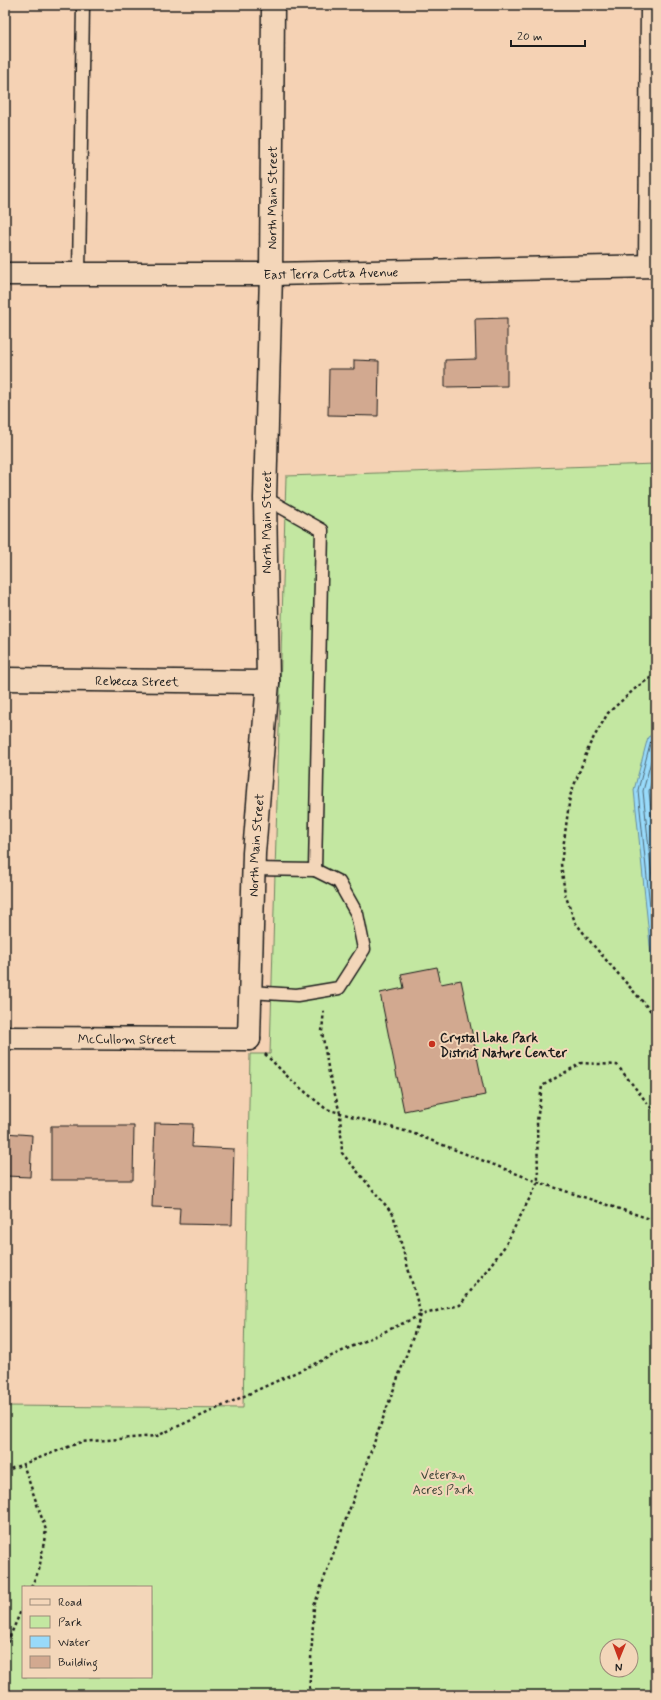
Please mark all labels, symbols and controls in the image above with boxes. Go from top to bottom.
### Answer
scale bar [511,22,585,48]
text: 20 m [517,29,543,45]
street label: North Main Street [264,146,282,250]
street label: East Terra Cotta Avenue [264,264,399,284]
street label: North Main Street [259,470,276,574]
street label: Rebecca Street [95,673,179,691]
street label: North Main Street [246,793,269,897]
place label: Crystal Lake Park District Nature Center [440,1030,568,1062]
street label: McCullom Street [78,1031,177,1049]
marker: Crystal Lake Park District Nature Center [427,1039,437,1049]
park label: Veteran Acres Park [412,1467,474,1499]
legend [22,1586,152,1678]
text: Road [58,1595,82,1611]
text: Park [58,1615,82,1631]
text: Water [58,1635,90,1651]
north arrow [599,1638,639,1678]
text: Building [58,1655,98,1672]
text: N [615,1660,623,1674]

